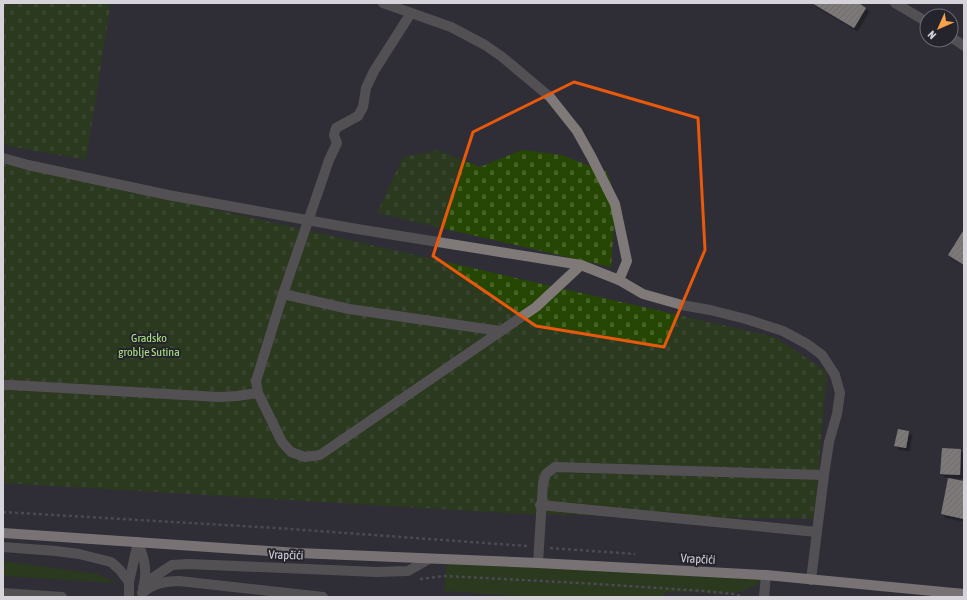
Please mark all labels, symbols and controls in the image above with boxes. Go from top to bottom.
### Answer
north arrow [919,8,959,48]
text: N [925,29,938,42]
park label: Gradsko groblje Sutina [118,331,180,359]
street label: Vrapčići [268,547,304,563]
street label: Vrapčići [680,551,716,567]

